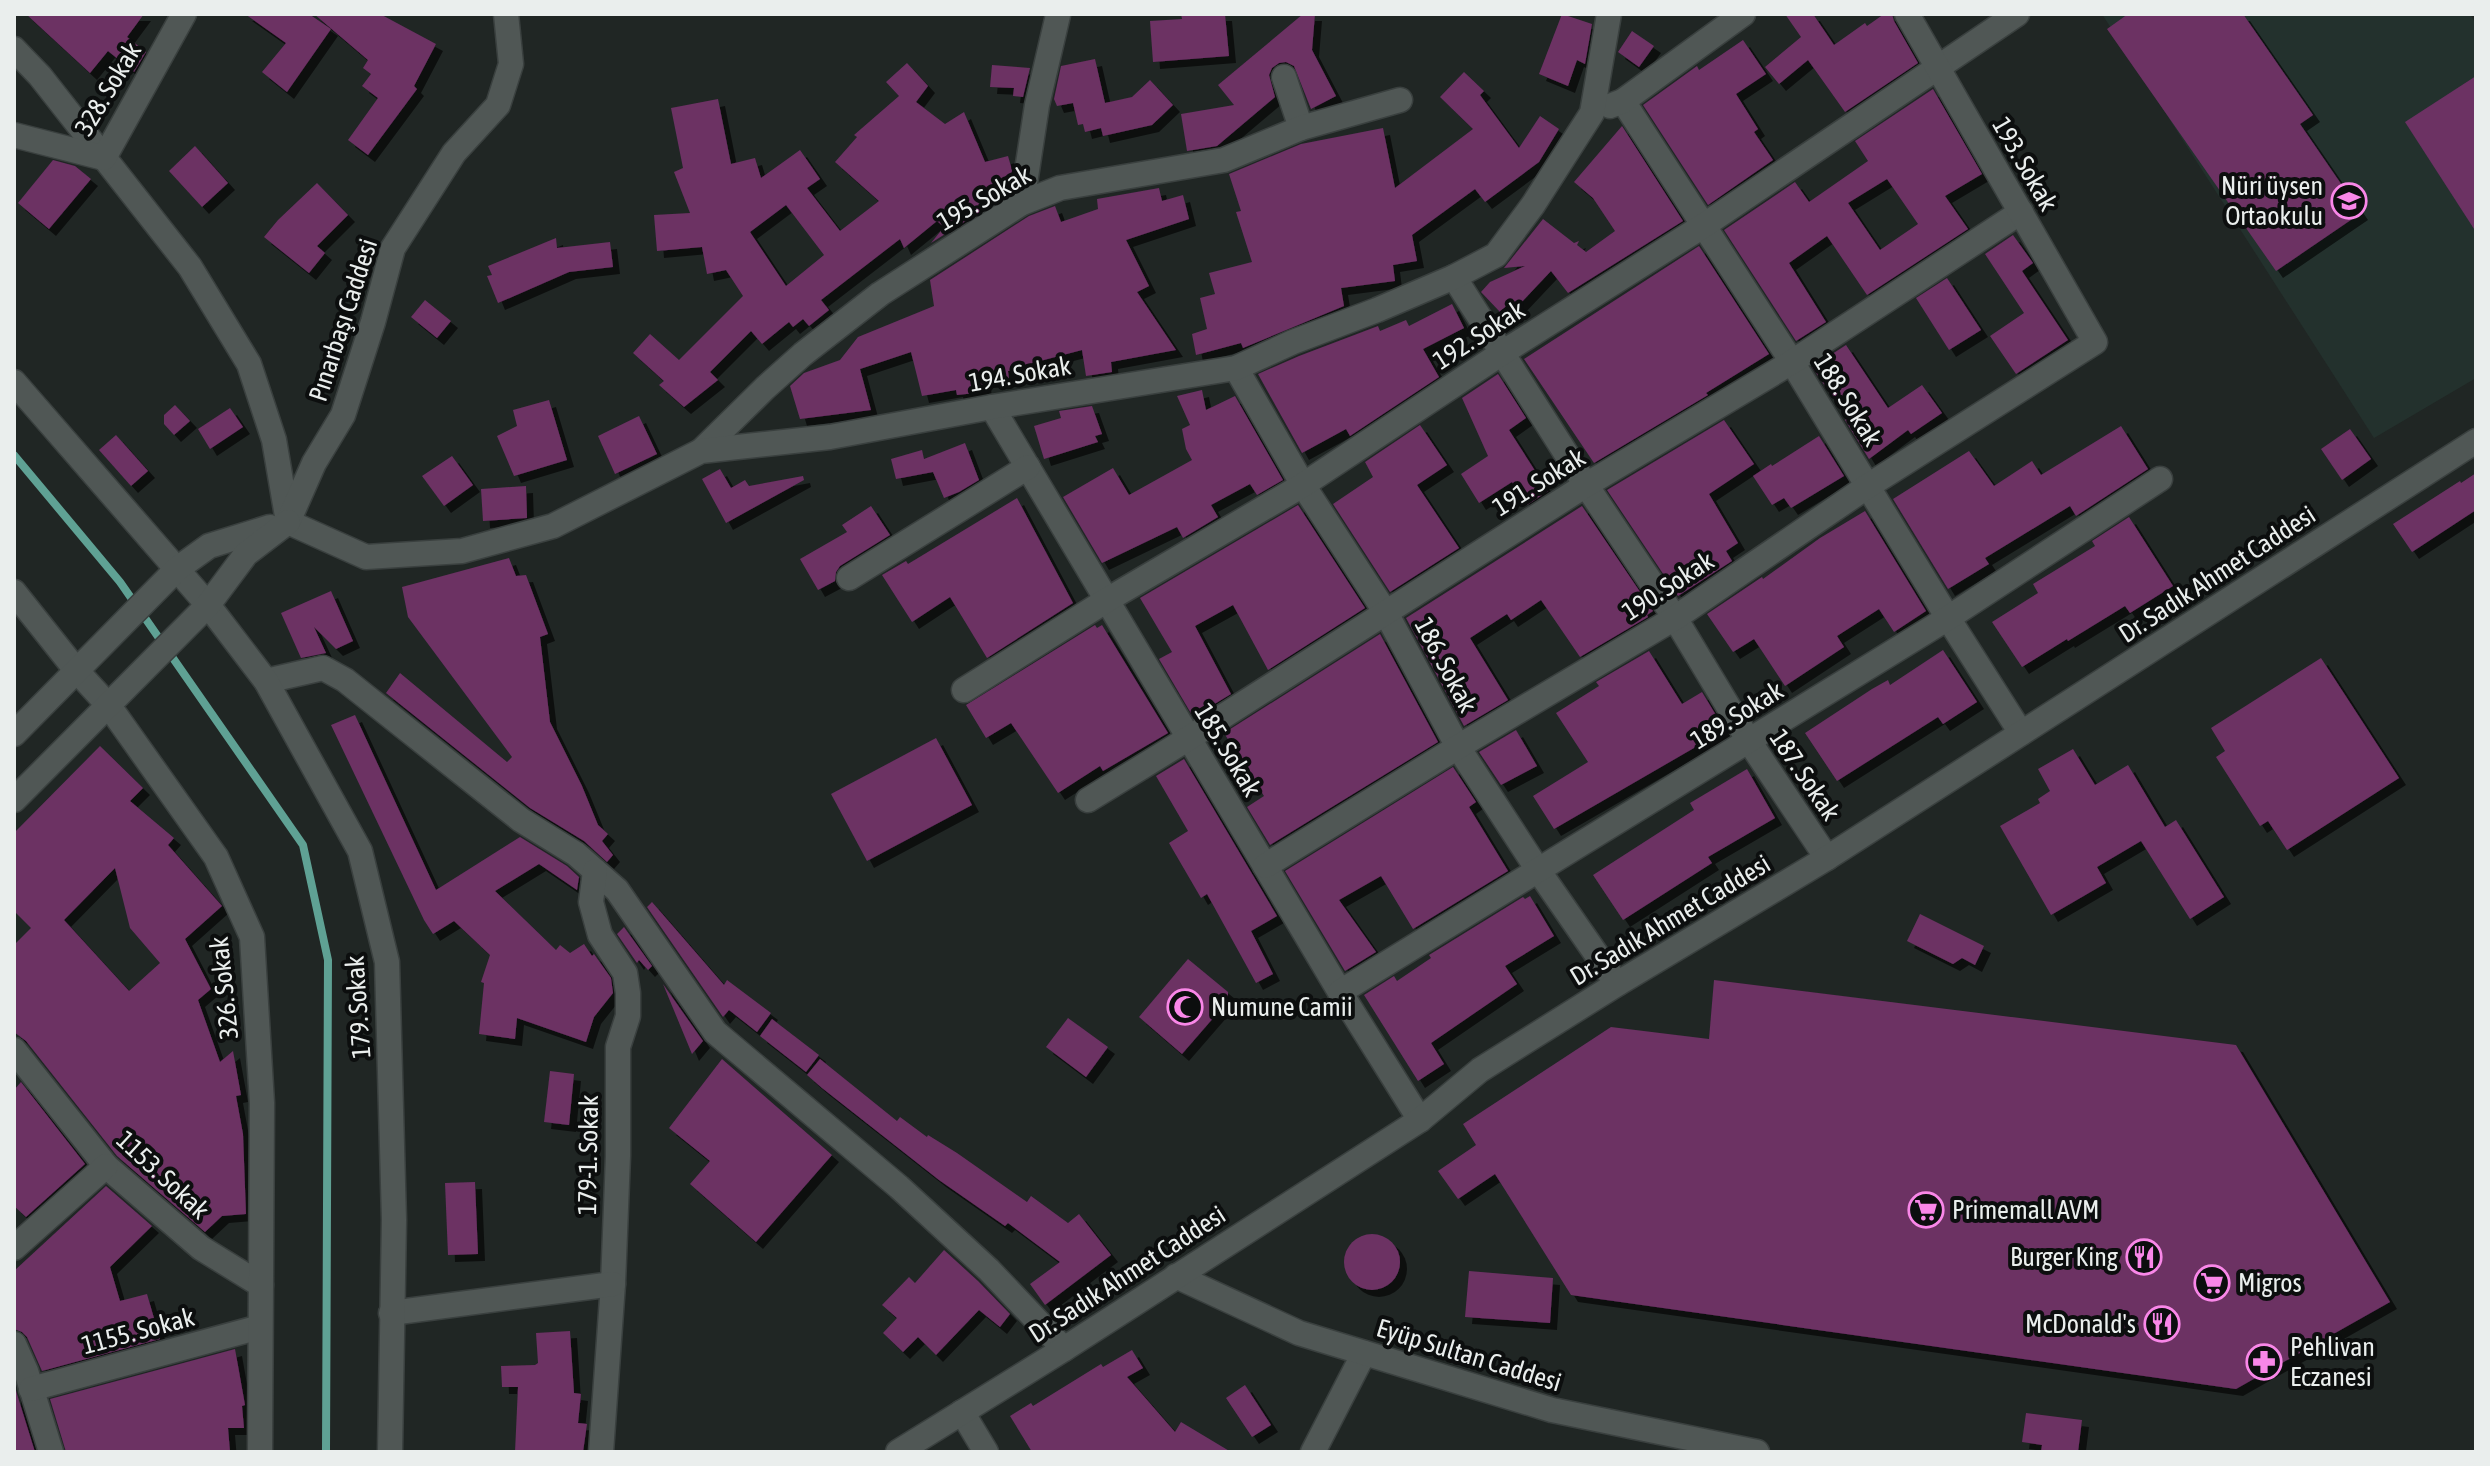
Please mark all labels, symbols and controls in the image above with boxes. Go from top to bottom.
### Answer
street label: 328. Sokak [69,37,147,141]
street label: 193. Sokak [1986,112,2064,216]
street label: 195. Sokak [932,159,1036,237]
place label: Nüri üysen Ortaokulu [2221,171,2323,231]
school or university icon: Nüri üysen Ortaokulu [2330,182,2368,220]
street label: Pınarbaşı Caddesi [303,235,383,405]
street label: 192. Sokak [1428,294,1530,376]
street label: 188. Sokak [1808,348,1888,452]
street label: 194. Sokak [967,350,1073,398]
street label: 191. Sokak [1487,442,1591,522]
street label: Dr. Sadık Ahmet Caddesi [2113,499,2321,649]
street label: 190. Sokak [1617,545,1719,627]
street label: 186. Sokak [1409,612,1483,718]
street label: 189. Sokak [1685,675,1789,755]
street label: 185. Sokak [1189,698,1267,802]
street label: 187. Sokak [1764,724,1846,826]
street label: Dr. Sadık Ahmet Caddesi [1565,848,1775,992]
street label: 326. Sokak [204,935,244,1041]
street label: 179. Sokak [339,955,377,1059]
mosque icon: Numune Camii [1166,988,1204,1026]
place label: Numune Camii [1211,992,1353,1022]
street label: 179-1. Sokak [572,1095,604,1215]
street label: 1153. Sokak [111,1125,215,1225]
supermarket icon: Primemall AVM [1907,1191,1945,1229]
place label: Primemall AVM [1952,1195,2099,1225]
street label: Dr. Sadık Ahmet Caddesi [1023,1199,1231,1349]
restaurant icon: Burger King [2125,1238,2163,1276]
place label: Burger King [2010,1242,2119,1272]
supermarket icon: Migros [2193,1264,2231,1302]
place label: Migros [2238,1268,2302,1298]
street label: 1155. Sokak [78,1302,198,1360]
restaurant icon: McDonald's [2143,1305,2181,1343]
place label: McDonald's [2025,1309,2136,1339]
street label: Eyüp Sultan Caddesi [1373,1313,1565,1397]
place label: Pehlivan Eczanesi [2290,1332,2375,1392]
pharmacy icon: Pehlivan Eczanesi [2245,1343,2283,1381]

